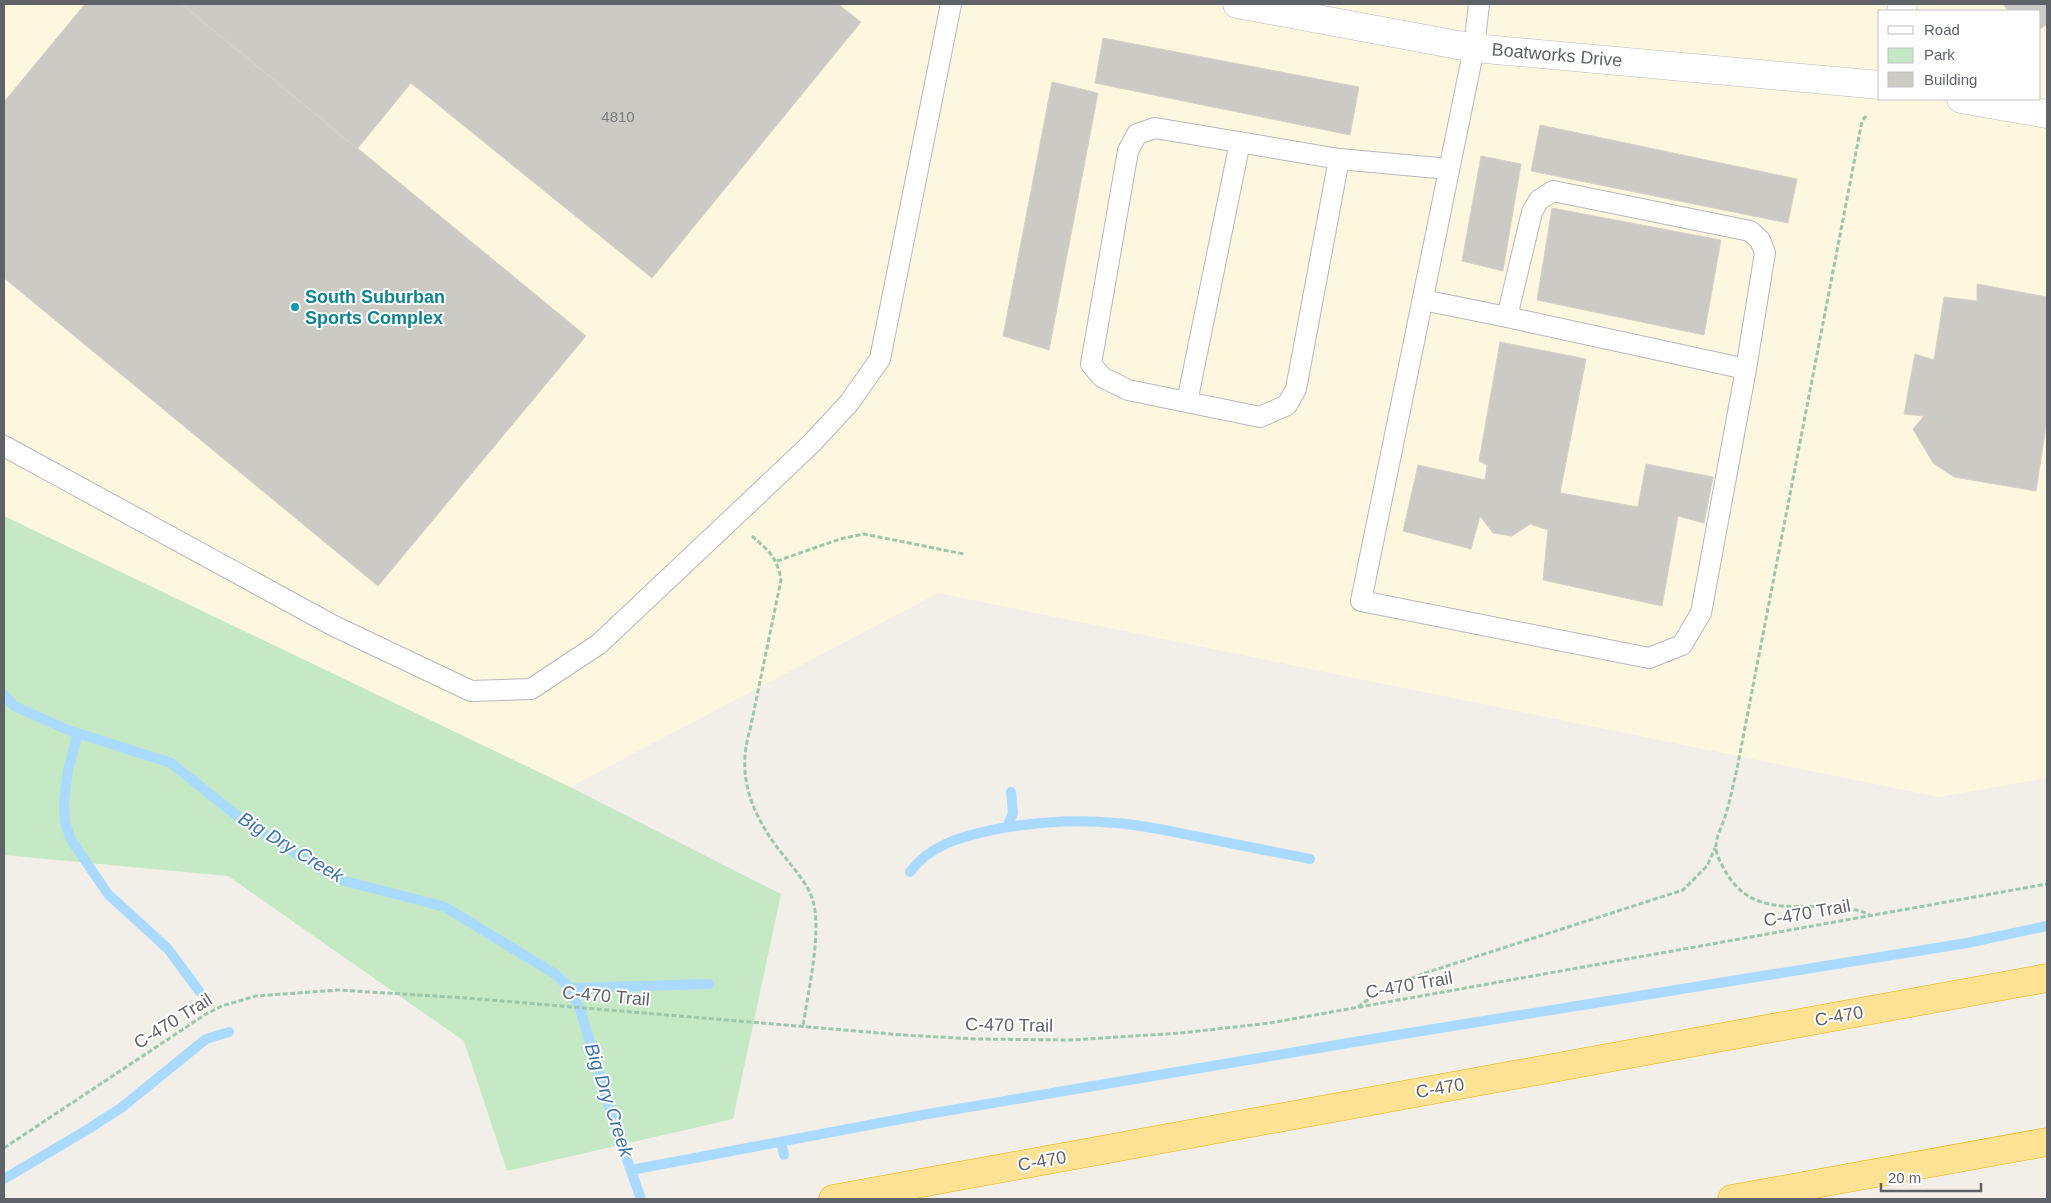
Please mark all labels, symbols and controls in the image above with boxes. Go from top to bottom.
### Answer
legend [1878,10,2041,100]
text: Road [1924,21,1960,38]
street label: Boatworks Drive [1491,39,1623,71]
text: Park [1924,46,1955,63]
text: Building [1924,71,1977,88]
house number: 4810 [601,108,635,125]
place label: South Suburban Sports Complex [305,287,445,328]
marker: South Suburban Sports Complex [289,301,301,313]
water label: Big Dry Creek [235,808,348,887]
street label: C-470 Trail [1762,896,1852,930]
street label: C-470 Trail [1364,968,1454,1002]
street label: C-470 Trail [561,982,651,1010]
street label: C-470 Trail [130,989,216,1053]
street label: C-470 [1813,1002,1865,1030]
street label: C-470 Trail [965,1014,1053,1036]
water label: Big Dry Creek [581,1041,638,1161]
street label: C-470 [1414,1074,1466,1102]
street label: C-470 [1016,1147,1068,1175]
scale bar [1881,1160,1981,1192]
text: 20 m [1888,1169,1921,1186]

